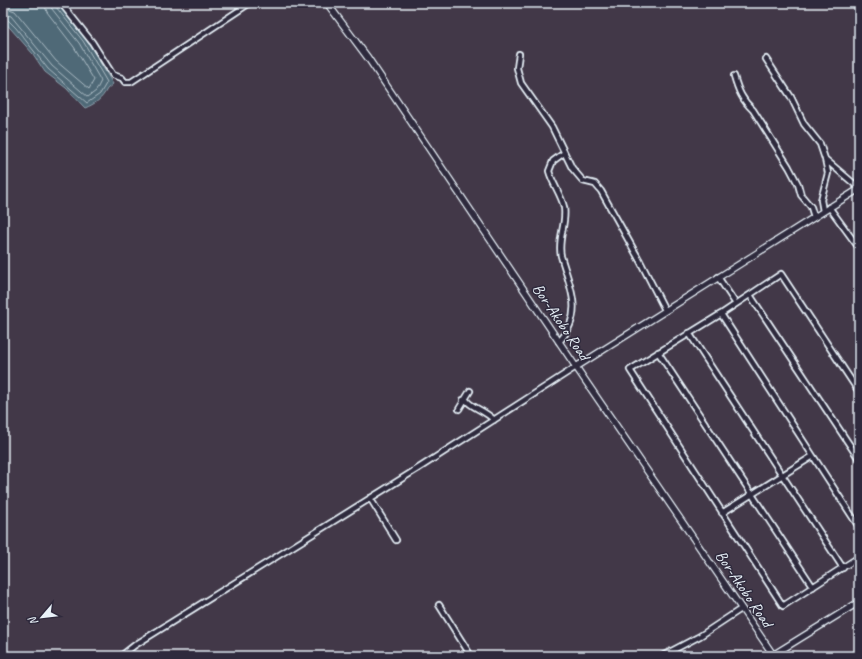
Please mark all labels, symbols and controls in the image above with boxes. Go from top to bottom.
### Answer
street label: Bor-Akobo Road [528,280,596,367]
street label: Bor-Akobo Road [711,547,779,634]
north arrow [22,597,62,637]
text: N [24,613,41,628]

